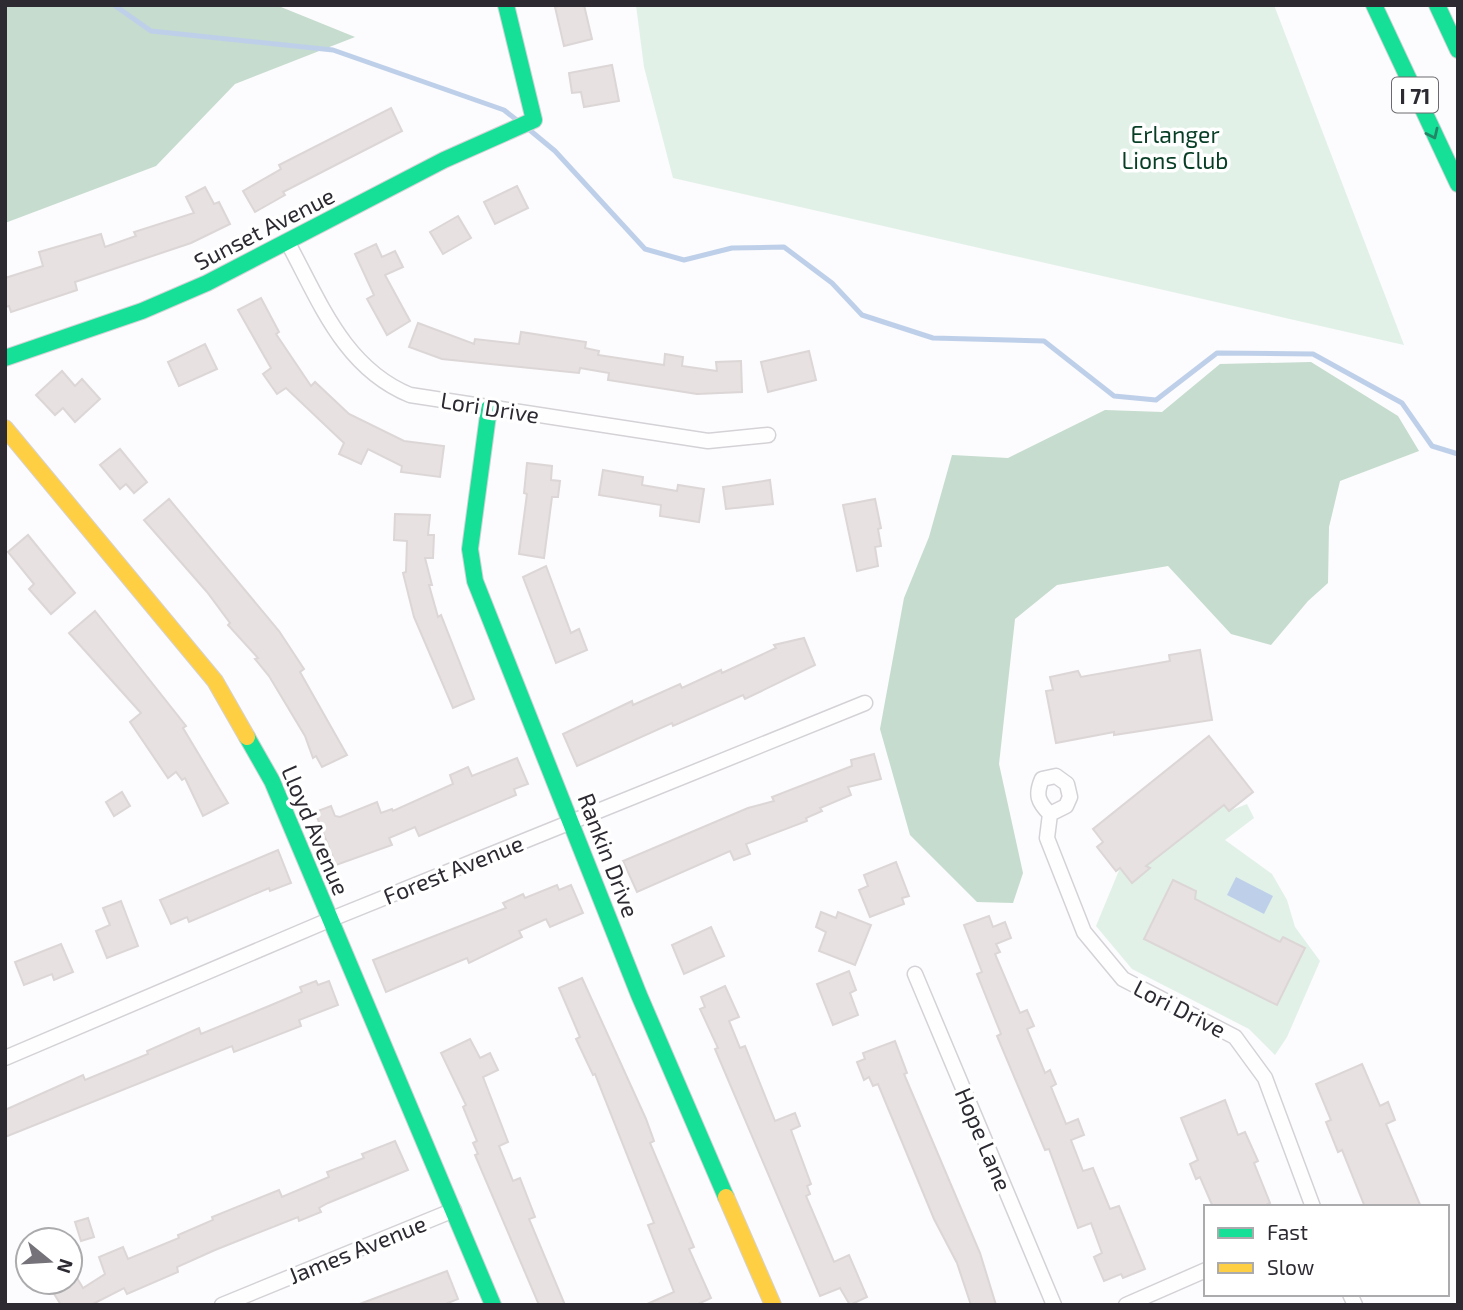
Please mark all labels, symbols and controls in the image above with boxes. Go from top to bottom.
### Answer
road number: I 71 [1392,78,1438,112]
park label: Erlanger Lions Club [1122,120,1228,174]
one-way arrow [1425,127,1439,139]
street label: Sunset Avenue [189,181,339,275]
street label: Lori Drive [439,385,541,429]
street label: Lloyd Avenue [276,761,356,899]
street label: Rankin Drive [573,789,645,921]
street label: Forest Avenue [379,828,527,910]
street label: Lori Drive [1129,973,1231,1043]
street label: Hope Lane [950,1083,1018,1195]
legend [1204,1205,1449,1296]
street label: James Avenue [284,1209,430,1289]
text: Fast [1267,1219,1308,1244]
north arrow [14,1226,84,1296]
text: Slow [1267,1254,1314,1279]
text: N [53,1256,79,1276]

